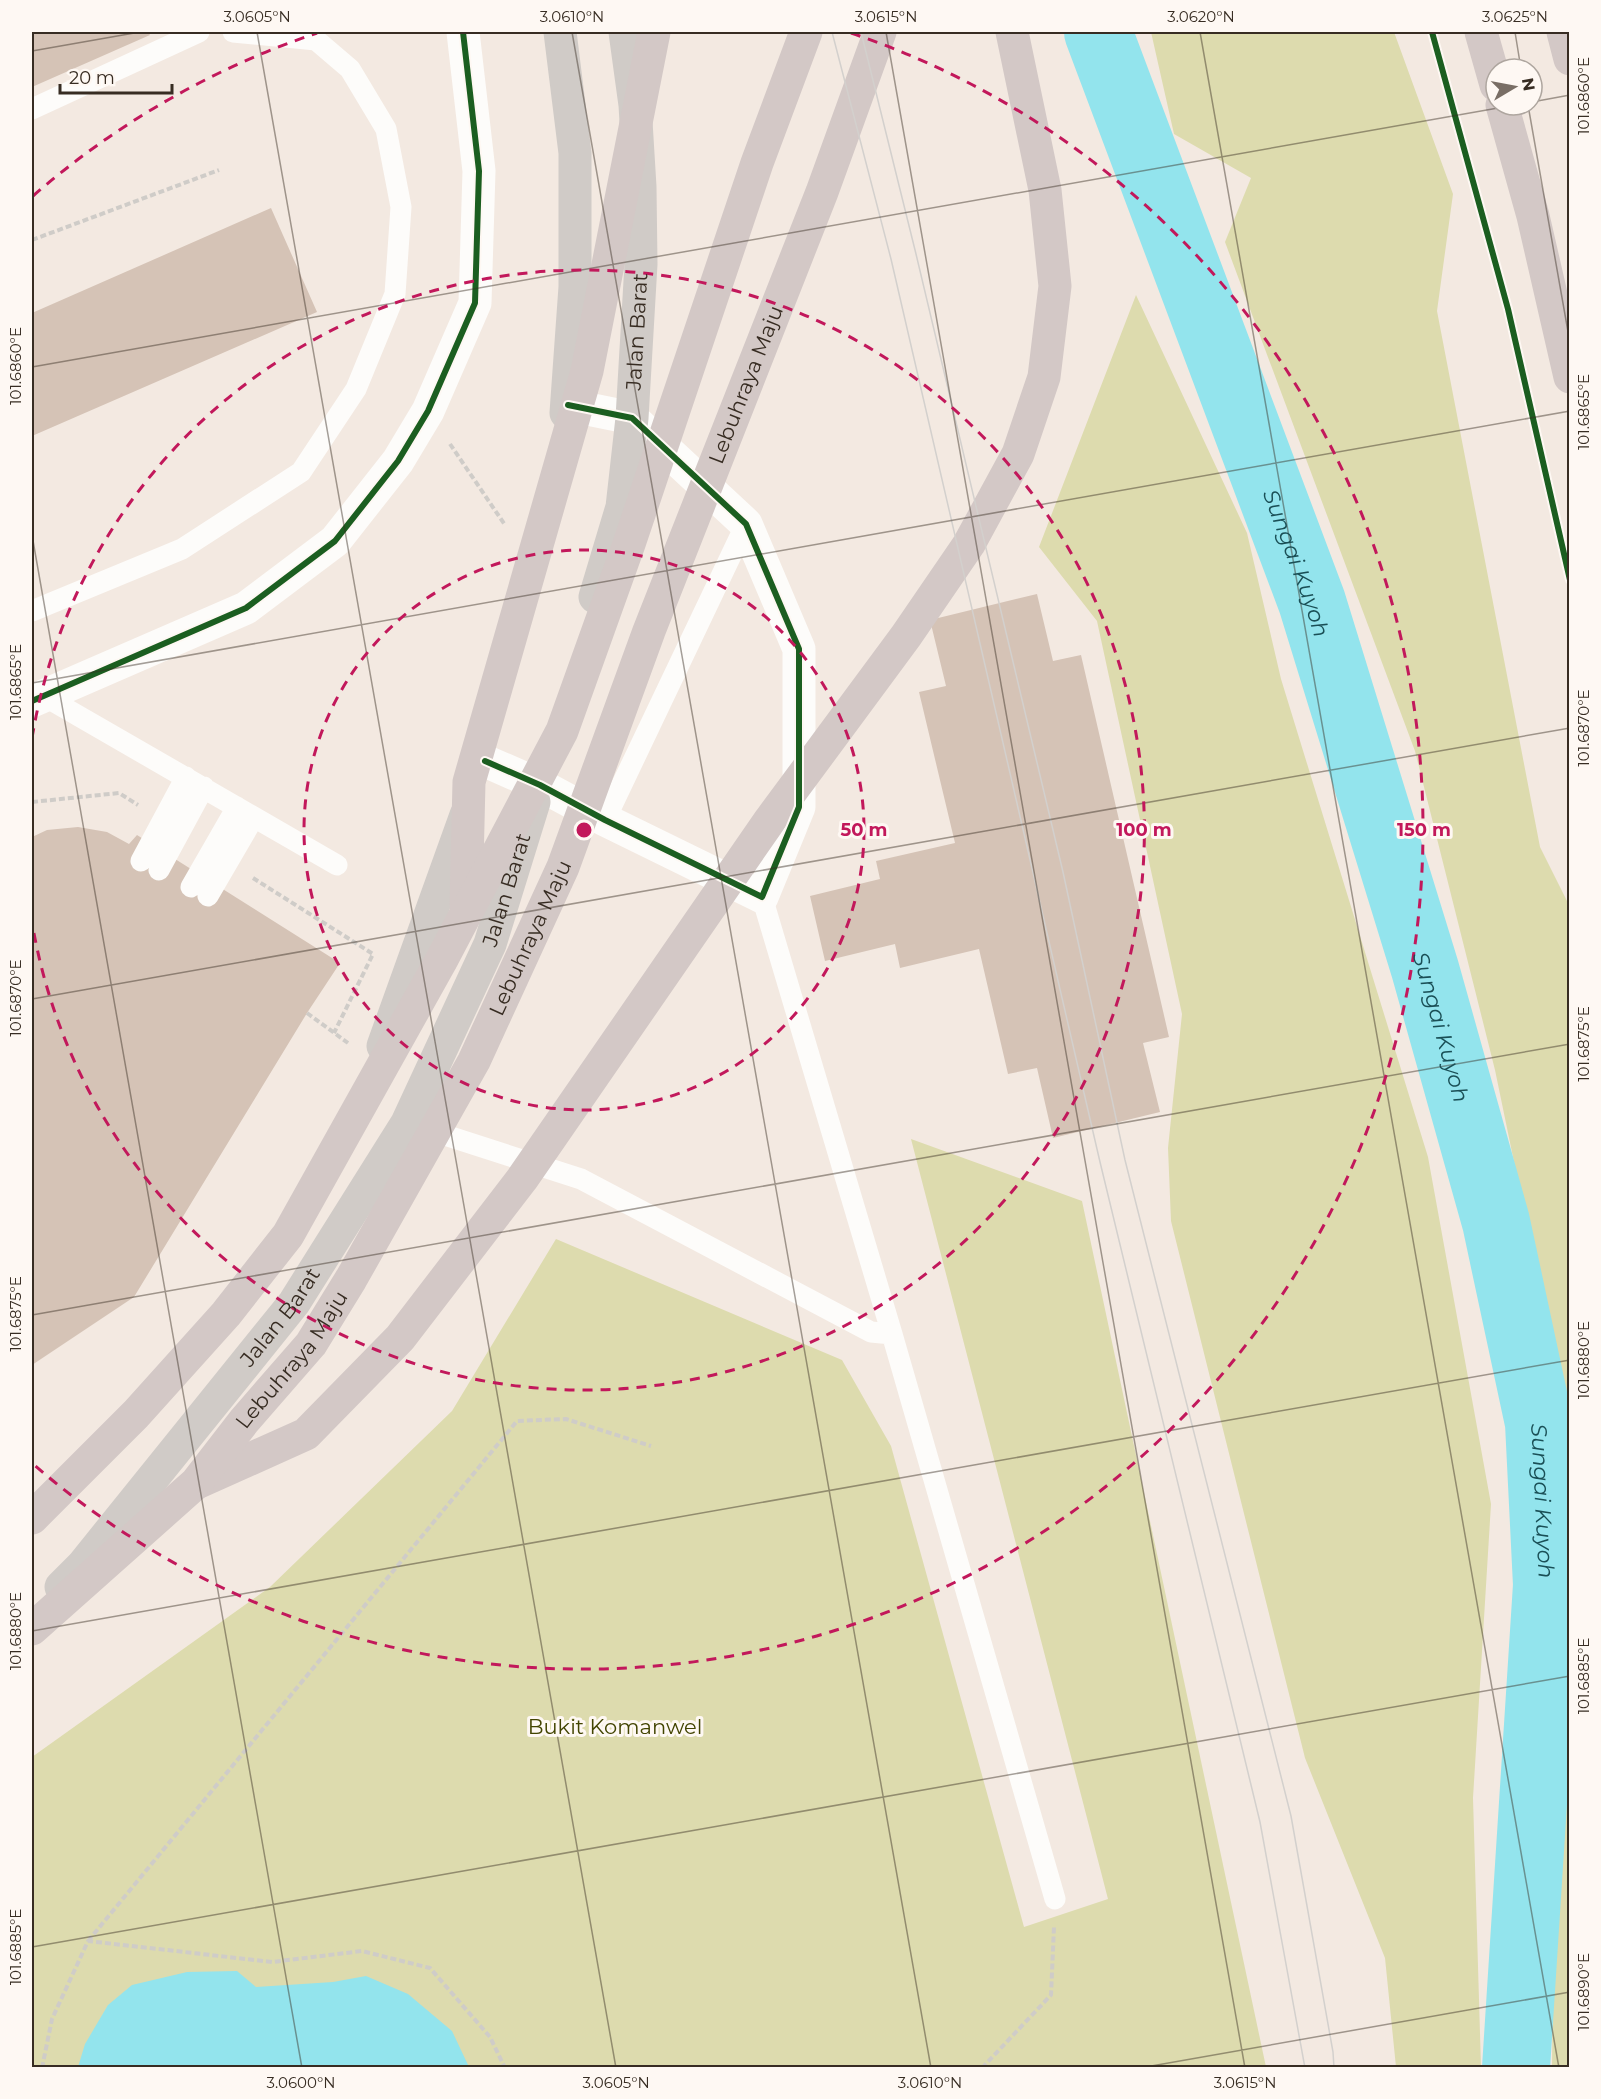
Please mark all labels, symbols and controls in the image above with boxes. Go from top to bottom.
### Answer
text: 3.0605°N [223,7,291,26]
text: 3.0610°N [540,7,604,26]
text: 3.0615°N [855,7,917,26]
text: 3.0620°N [1167,7,1235,26]
text: 3.0625°N [1482,7,1548,26]
scale bar [60,57,172,95]
north arrow [1484,57,1544,117]
text: 101.6860°E [1574,57,1593,135]
text: 20 m [69,67,115,89]
text: N [1518,76,1539,93]
street label: Jalan Barat [621,272,652,392]
street label: Lebuhraya Maju [703,302,788,467]
text: 101.6860°E [6,327,25,405]
text: 101.6865°E [1574,374,1593,450]
water label: Sungai Kuyoh [1257,486,1335,640]
text: 101.6865°E [6,644,25,720]
text: 101.6870°E [1574,689,1593,767]
text: 50 m [841,819,887,841]
text: 100 m [1116,819,1172,841]
text: 150 m [1397,819,1451,841]
centre of rings [574,820,594,840]
street label: Jalan Barat [477,830,536,950]
street label: Lebuhraya Maju [484,856,576,1019]
water label: Sungai Kuyoh [1406,949,1475,1105]
text: 101.6870°E [6,959,25,1037]
text: 101.6875°E [1574,1006,1593,1082]
street label: Jalan Barat [234,1263,325,1372]
text: 101.6875°E [6,1276,25,1352]
street label: Lebuhraya Maju [230,1286,353,1433]
text: 101.6880°E [1574,1321,1593,1399]
water label: Sungai Kuyoh [1525,1423,1560,1579]
text: 101.6880°E [6,1592,25,1670]
text: 101.6885°E [1574,1638,1593,1714]
park label: Bukit Komanwel [528,1714,702,1739]
text: 101.6885°E [6,1909,25,1985]
text: 101.6890°E [1574,1953,1593,2031]
text: 3.0600°N [267,2073,335,2092]
text: 3.0605°N [582,2073,650,2092]
text: 3.0610°N [898,2073,962,2092]
text: 3.0615°N [1214,2073,1276,2092]

